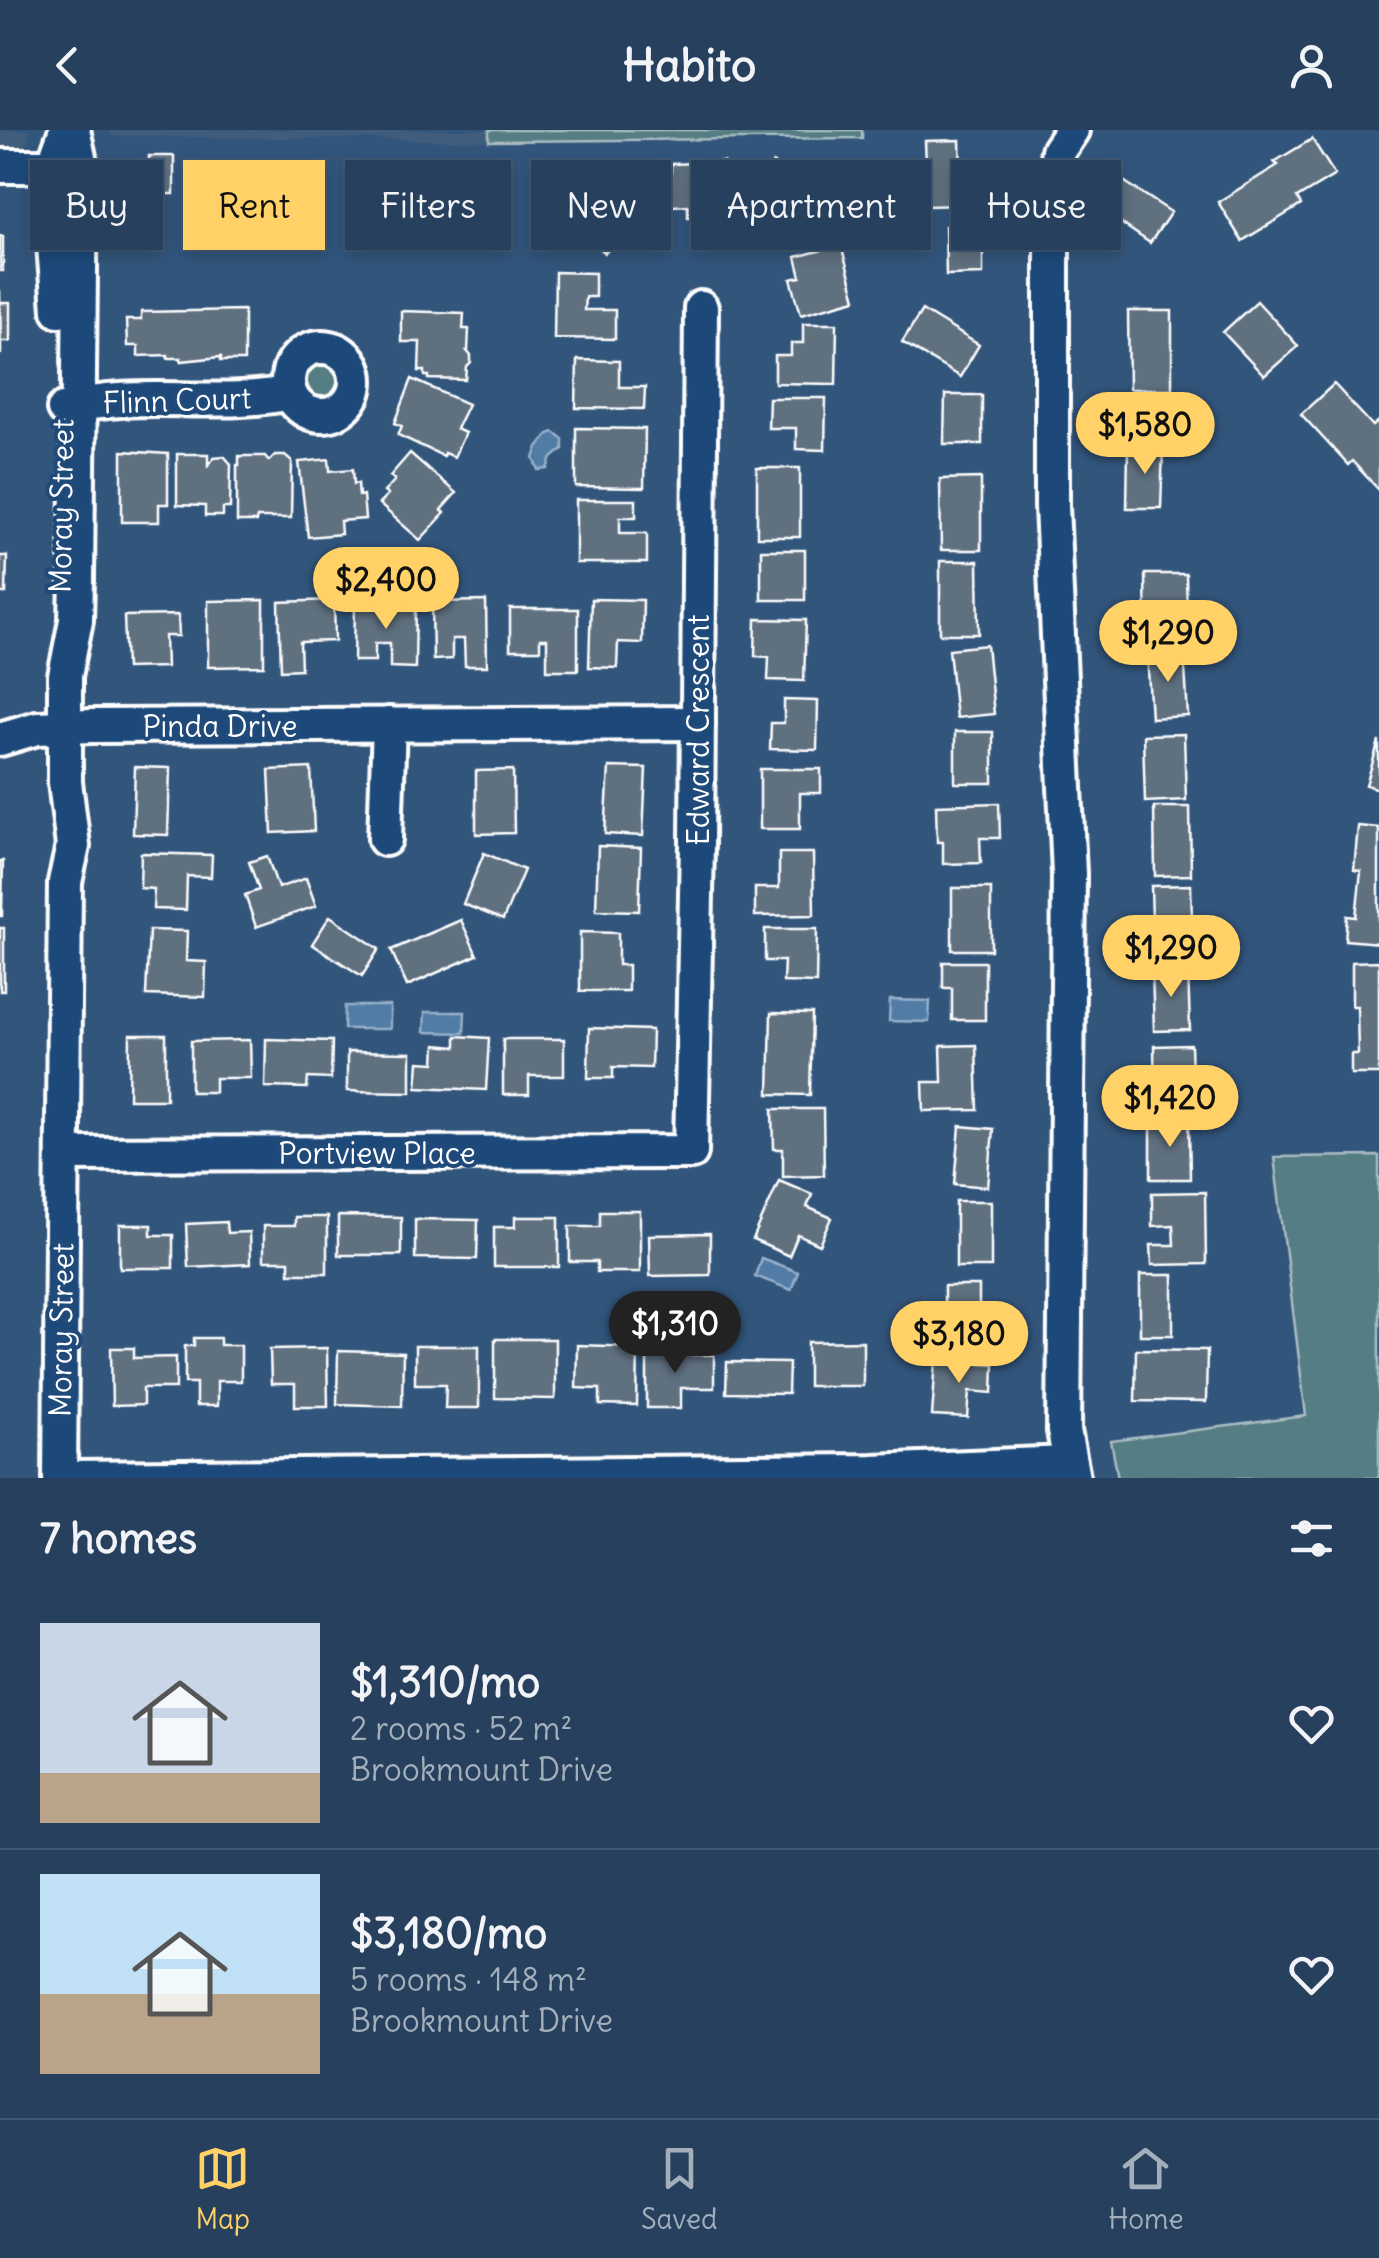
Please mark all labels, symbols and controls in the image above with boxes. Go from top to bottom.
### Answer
text: Habito [623,37,756,93]
icon: back [40,38,95,93]
icon: person [1284,38,1339,93]
chip: Buy [30,160,163,250]
chip: Rent [183,160,325,250]
chip: Filters [345,160,511,250]
chip: New [531,160,671,250]
chip: Apartment [691,160,931,250]
chip: House [951,160,1121,250]
street label: Flinn Court [102,378,252,422]
pin: $1,580 [1064,392,1226,477]
text: $1,580 [1098,404,1192,445]
street label: Moray Street [40,419,82,593]
pin: $2,400 [305,547,467,632]
text: $2,400 [335,559,437,600]
pin: $1,290 [1087,600,1249,685]
text: $1,290 [1121,612,1215,653]
street label: Edward Crescent [679,614,717,846]
street label: Pinda Drive [143,707,297,745]
pin: $1,290 [1090,915,1252,1000]
text: $1,290 [1124,927,1218,968]
pin: $1,420 [1089,1065,1251,1150]
text: $1,420 [1123,1077,1217,1118]
street label: Portview Place [278,1134,476,1172]
street label: Moray Street [40,1243,82,1417]
pin: $1,310 [594,1291,756,1376]
pin: $3,180 [878,1301,1040,1386]
text: $1,310 [631,1303,719,1344]
text: $3,180 [912,1313,1006,1354]
icon: filters [1284,1511,1339,1566]
text: 7 homes [40,1512,197,1564]
text: $1,310/mo [350,1656,540,1708]
icon: home [120,1663,240,1783]
icon: heart [1284,1696,1339,1751]
text: 2 rooms · 52 m² [350,1708,572,1749]
text: Brookmount Drive [350,1749,613,1790]
text: $3,180/mo [350,1907,547,1959]
icon: home [120,1914,240,2034]
icon: heart [1284,1947,1339,2002]
text: 5 rooms · 148 m² [350,1959,587,2000]
text: Brookmount Drive [350,2000,613,2041]
tab: Map [195,2141,250,2237]
tab: Saved [641,2141,718,2237]
tab: Home [1108,2141,1184,2237]

